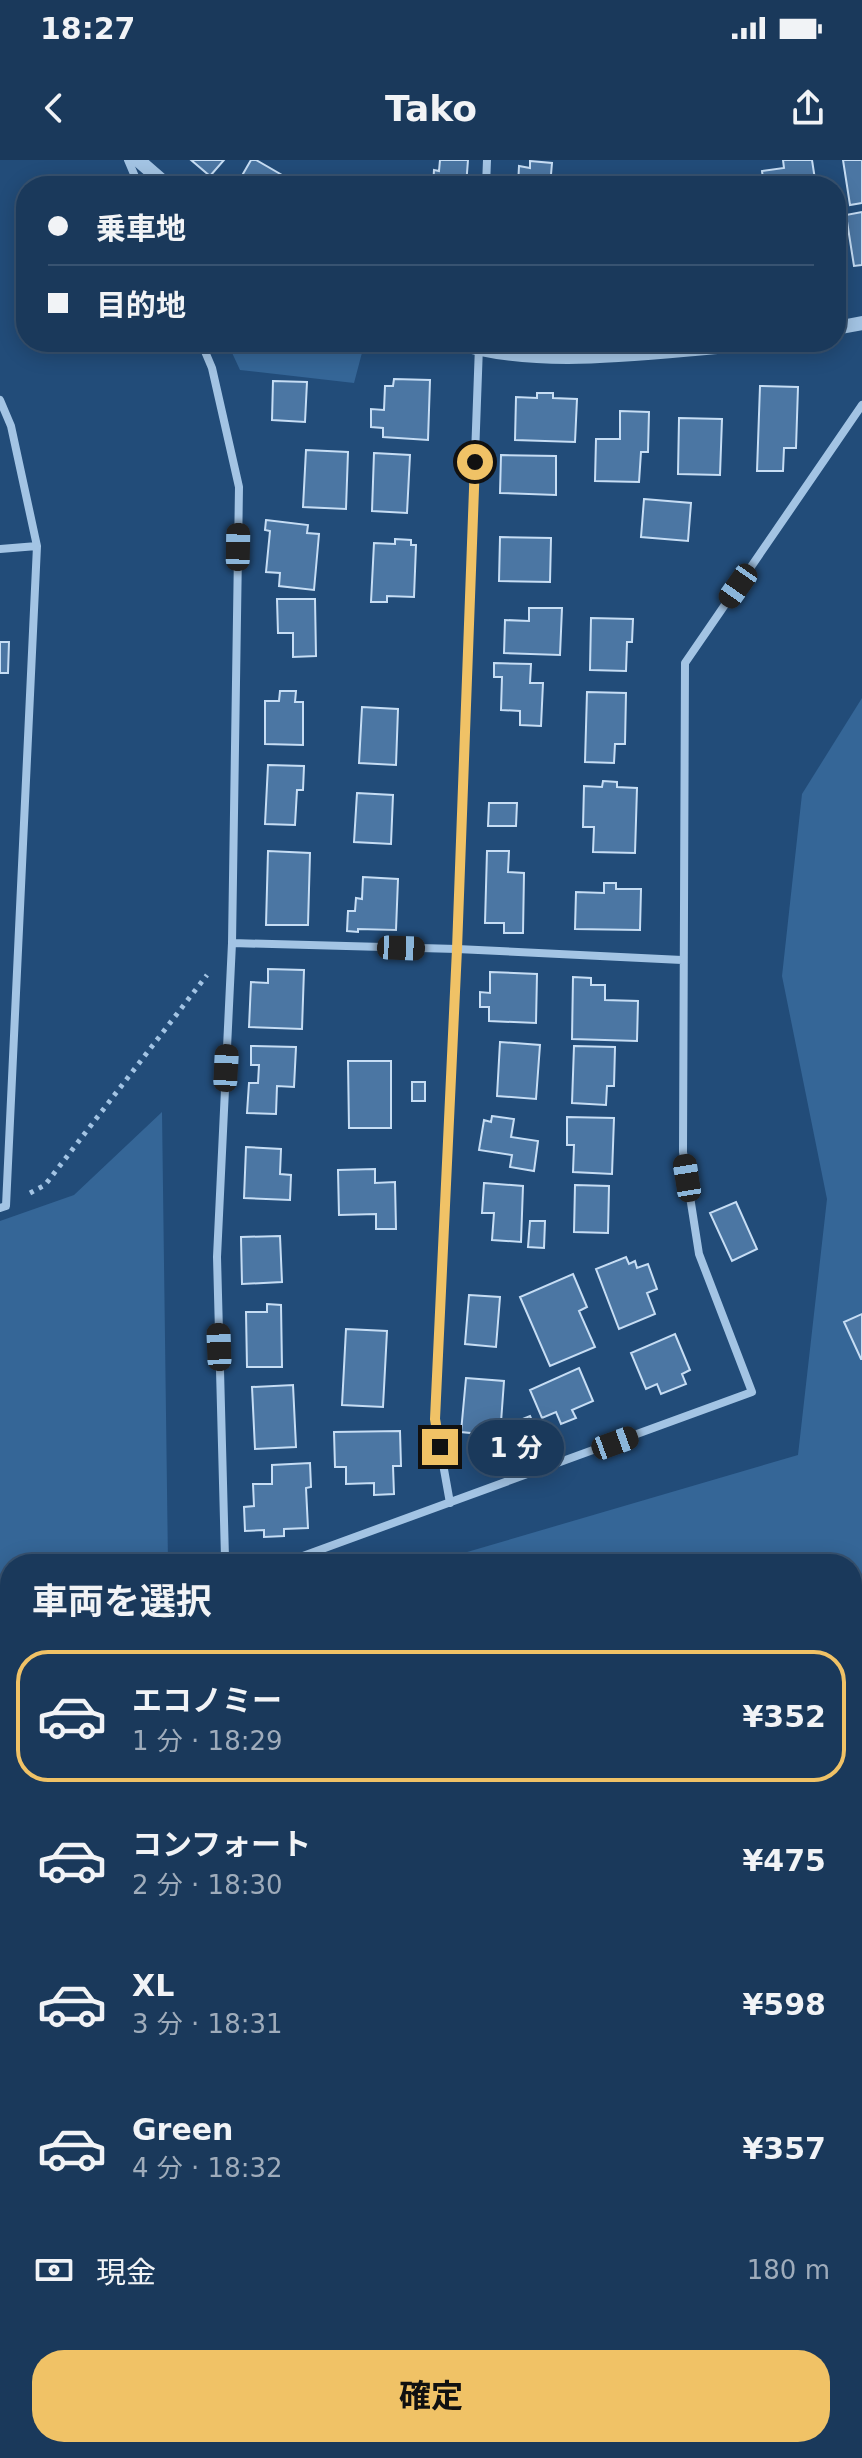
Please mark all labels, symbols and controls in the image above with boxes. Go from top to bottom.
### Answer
text: 18:27 [40,11,136,46]
icon: back [32,86,76,130]
icon: share [786,86,830,130]
text: Tako [385,88,477,129]
text: 乗車地 [96,211,186,246]
text: 目的地 [96,288,186,323]
route start [457,444,493,480]
car [226,523,250,571]
car [714,559,762,613]
car [377,935,425,961]
car [213,1043,239,1093]
car [671,1152,703,1204]
car [206,1323,232,1371]
callout: 1 分 [468,1419,564,1475]
car [588,1424,642,1462]
route end [422,1429,458,1465]
text: 1 分 [489,1433,543,1463]
text: 車両を選択 [32,1581,212,1622]
icon: car [36,1680,108,1752]
text: エコノミー [132,1683,282,1718]
text: ¥352 [743,1699,826,1734]
text: 1 分 · 18:29 [132,1726,283,1756]
icon: car [36,1824,108,1896]
text: コンフォート [132,1827,311,1862]
text: ¥475 [743,1843,826,1878]
text: 2 分 · 18:30 [132,1870,283,1900]
icon: car [36,1968,108,2040]
text: XL [132,1968,174,2003]
text: ¥598 [743,1987,826,2022]
text: 3 分 · 18:31 [132,2009,283,2039]
icon: car [36,2112,108,2184]
text: Green [132,2112,233,2147]
text: ¥357 [743,2131,826,2166]
text: 4 分 · 18:32 [132,2153,283,2183]
icon: cash [32,2248,76,2292]
text: 現金 [96,2255,156,2290]
text: 180 m [747,2255,830,2285]
button: 確定 [32,2350,830,2442]

